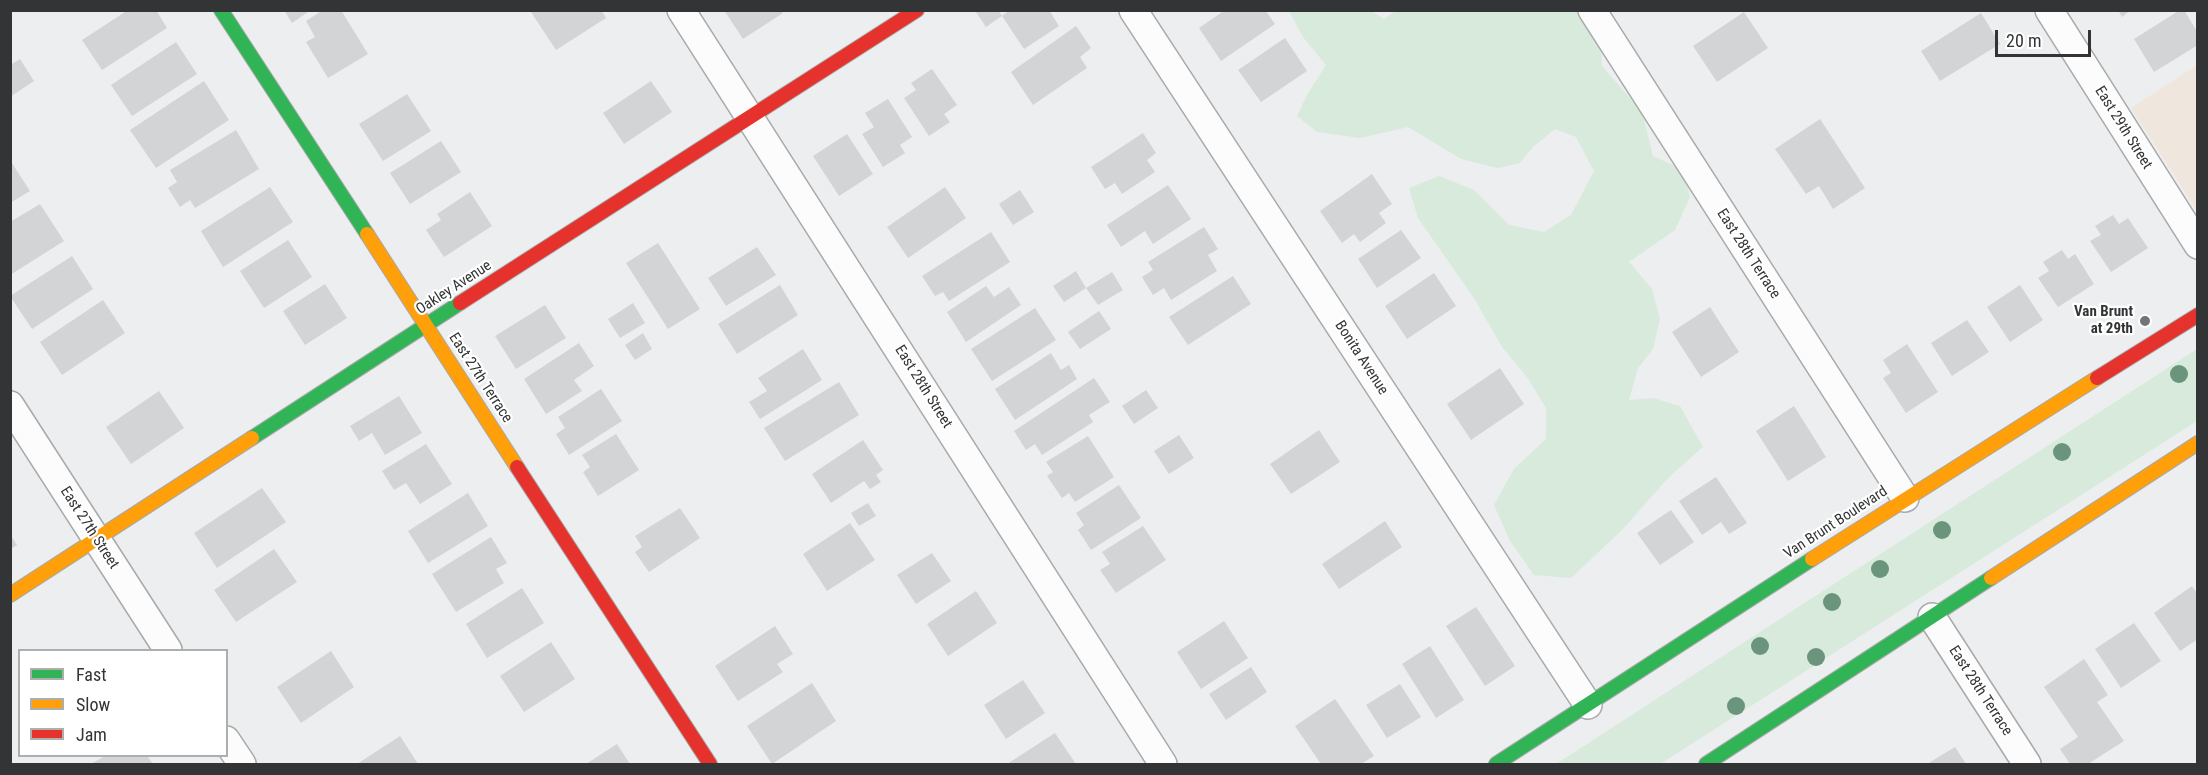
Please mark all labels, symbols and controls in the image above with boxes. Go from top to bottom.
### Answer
scale bar [1998,18,2094,56]
text: 20 m [2006,30,2041,51]
street label: East 29th Street [2090,83,2156,173]
street label: East 28th Terrace [1712,206,1784,302]
street label: Oakley Avenue [413,257,495,319]
place label: Van Brunt at 29th [2074,303,2133,338]
marker: Van Brunt at 29th [2138,314,2152,328]
street label: Bonita Avenue [1330,318,1392,398]
street label: East 27th Terrace [444,330,516,426]
street label: East 28th Street [890,342,956,432]
street label: East 27th Street [56,483,122,573]
street label: Van Brunt Boulevard [1781,483,1891,563]
street label: East 28th Terrace [1944,643,2016,739]
legend [18,649,228,757]
text: Fast [76,664,107,685]
text: Slow [76,694,110,715]
text: Jam [76,724,107,745]

